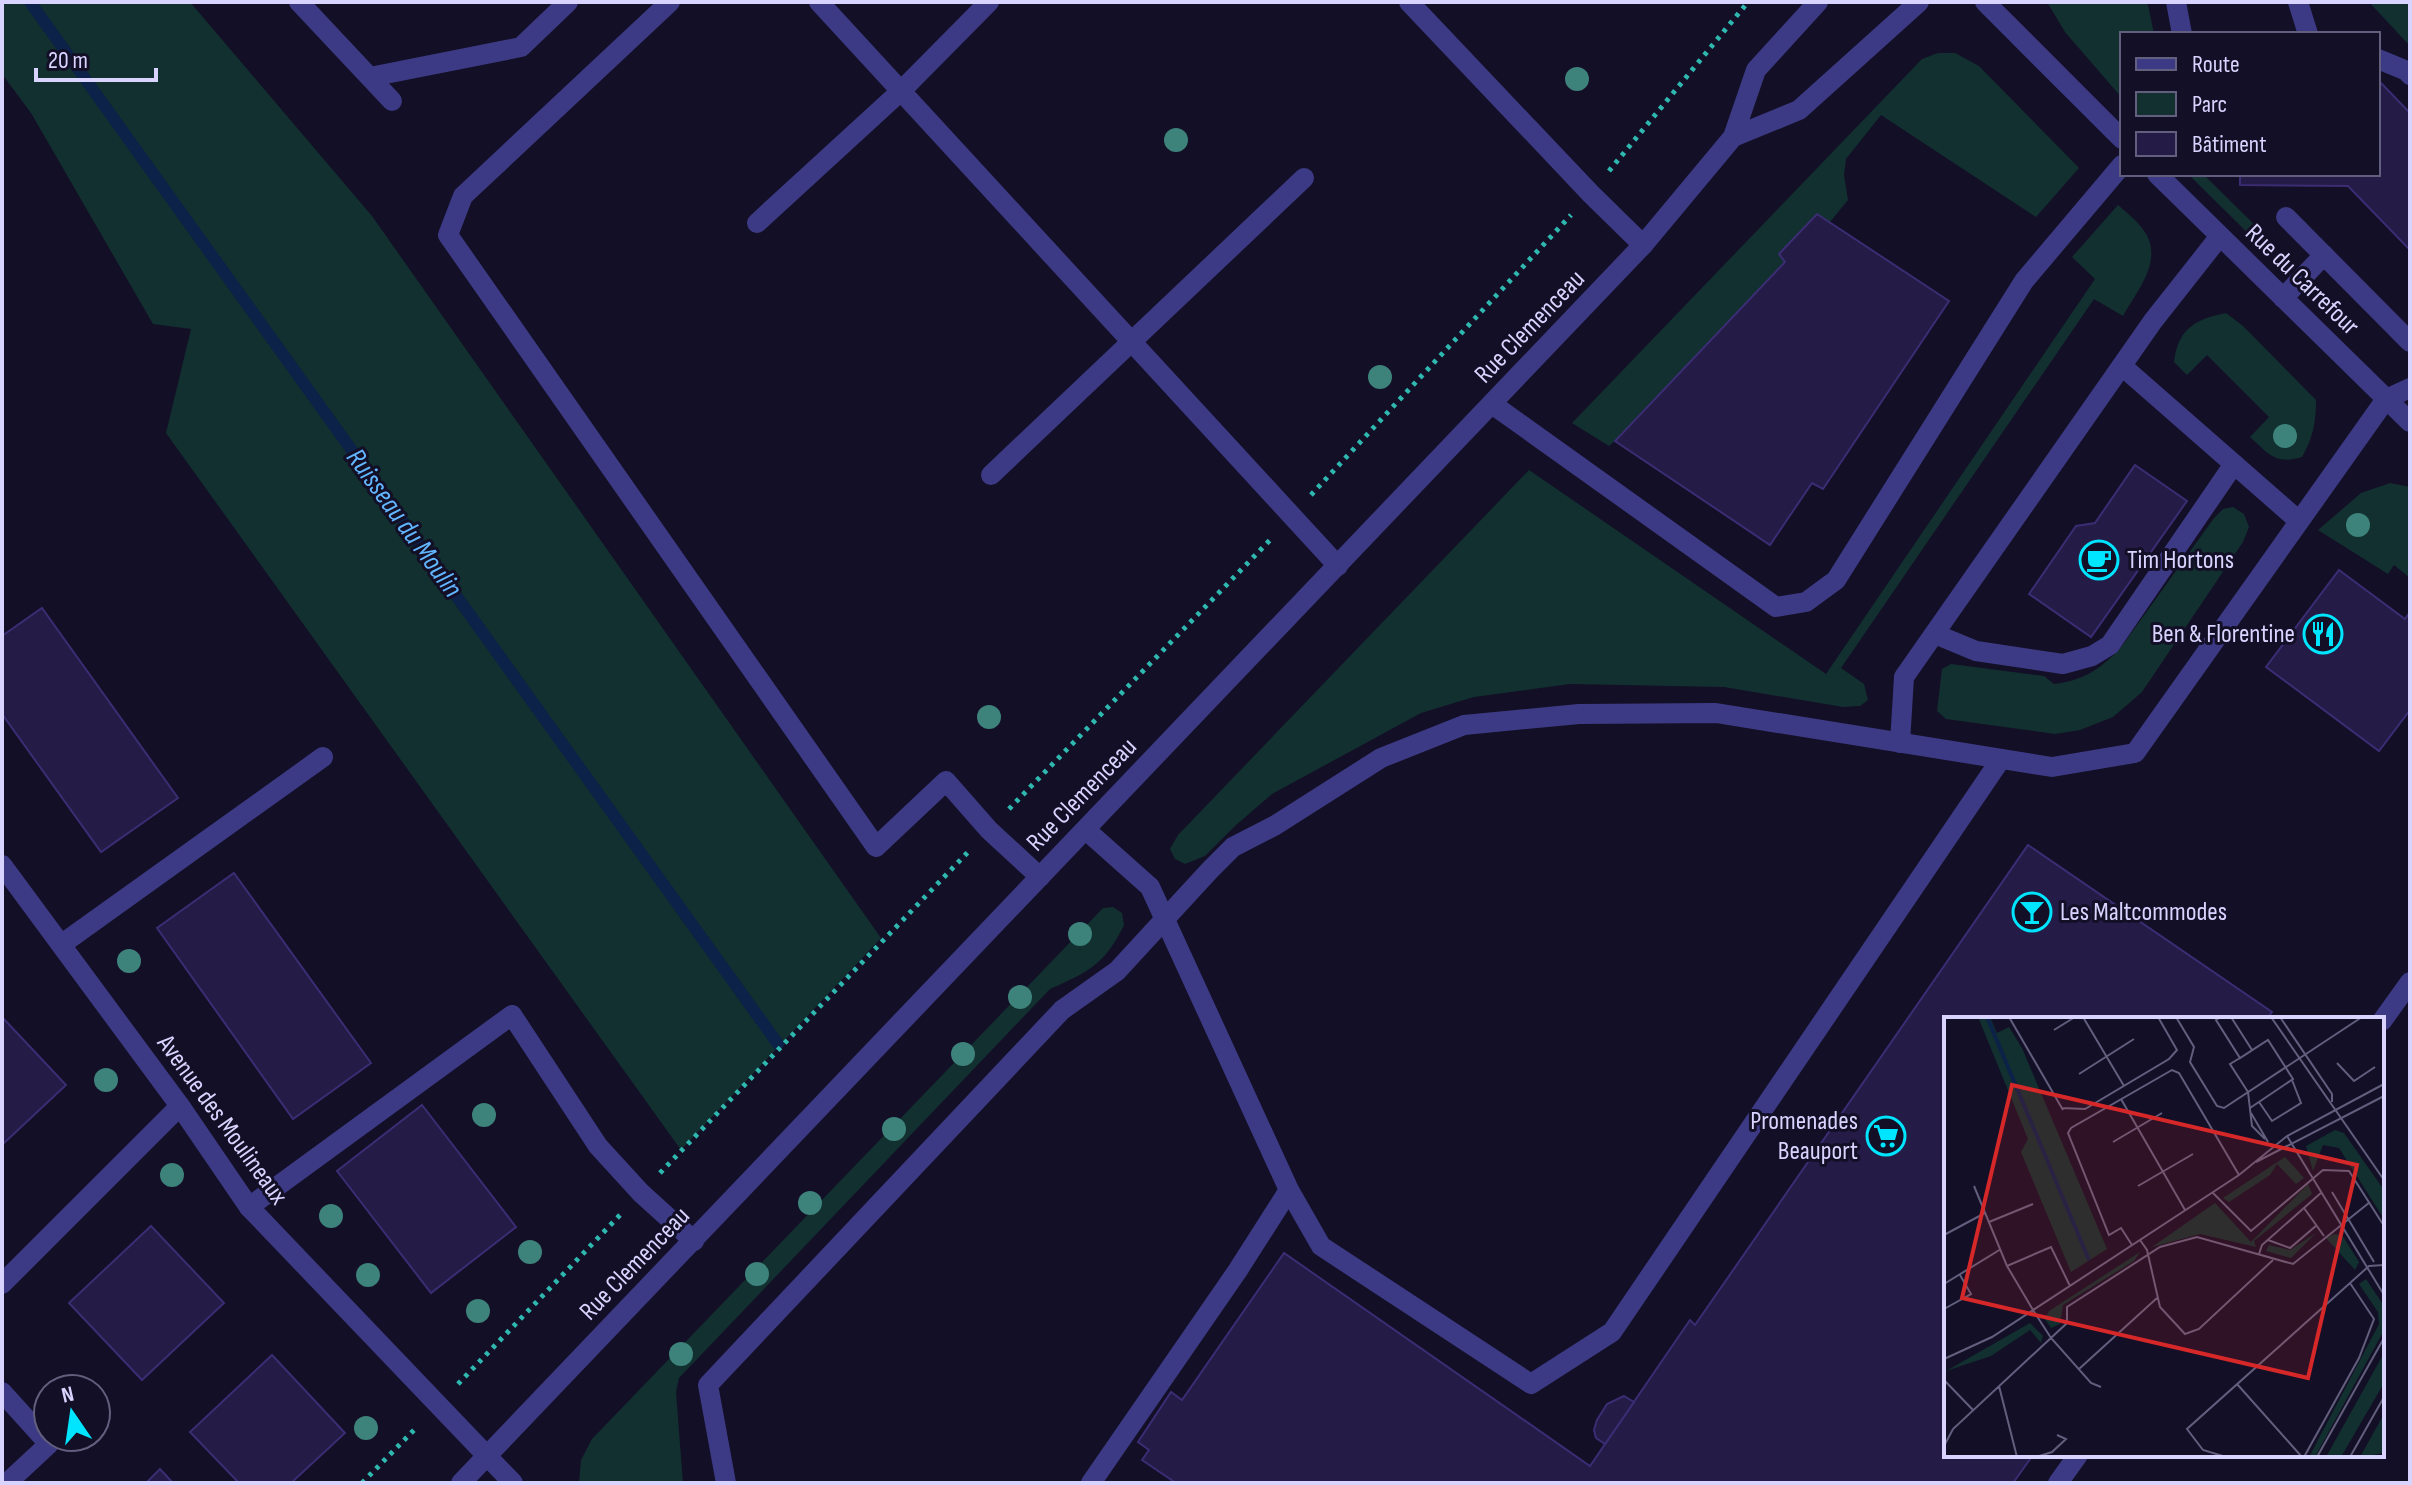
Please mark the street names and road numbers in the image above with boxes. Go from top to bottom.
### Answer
street label: Rue du Carrefour [2239,218,2366,342]
street label: Rue Clemenceau [1468,264,1592,390]
street label: Rue Clemenceau [1020,732,1144,858]
street label: Avenue des Moulineaux [150,1028,294,1211]
street label: Rue Clemenceau [573,1201,697,1327]

